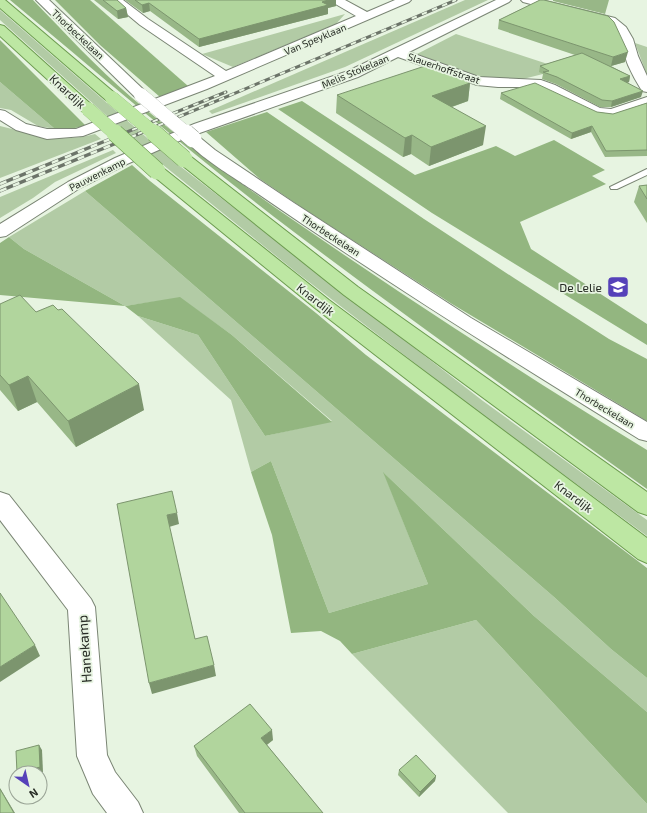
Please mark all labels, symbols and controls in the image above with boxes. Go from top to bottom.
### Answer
street label: Thorbeckelaan [49,7,107,61]
street label: Van Speyklaan [282,20,348,57]
street label: Slauerhoffstraat [406,50,482,86]
street label: Melis Stokelaan [320,51,391,91]
street label: Knardijk [46,71,89,112]
street label: Pauwenkamp [67,155,127,193]
street label: Thorbeckelaan [299,212,363,258]
school or university icon: De Lelie [605,274,631,300]
street label: Knardijk [294,280,338,319]
place label: De Lelie [559,280,602,294]
street label: Thorbeckelaan [573,386,637,431]
street label: Knardijk [551,477,596,516]
street label: Hanekamp [73,615,95,683]
north arrow [8,765,48,805]
text: N [27,786,41,801]

